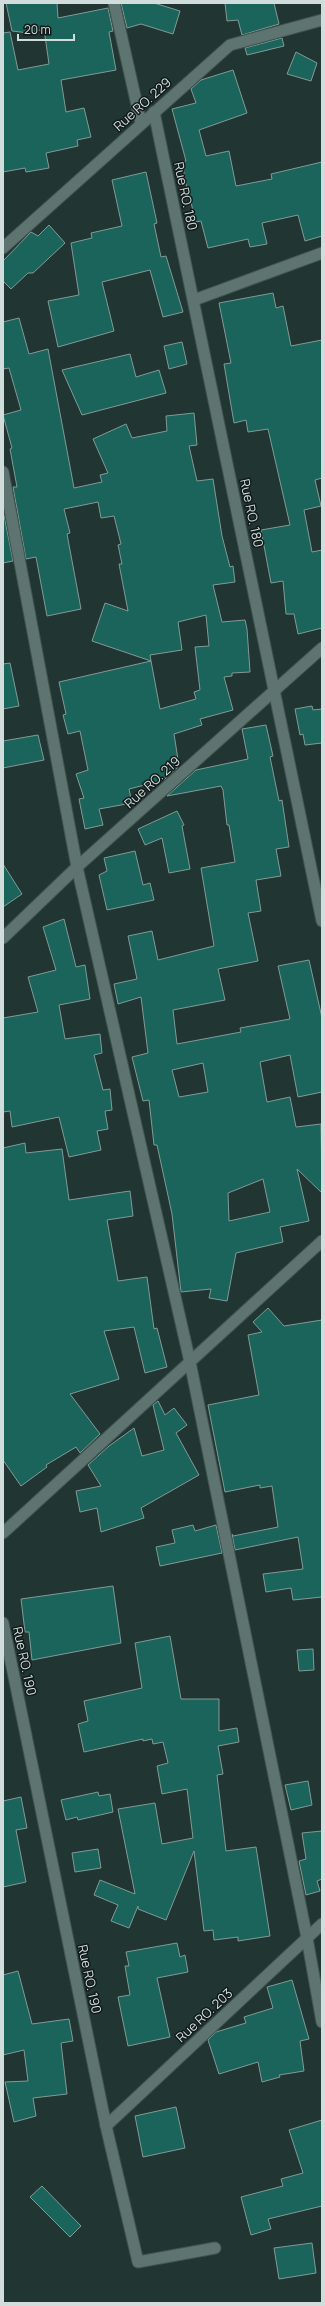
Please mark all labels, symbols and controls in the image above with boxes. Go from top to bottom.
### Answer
scale bar [18,16,74,42]
text: 20 m [24,21,51,38]
street label: Rue RO. 229 [109,73,175,135]
street label: Rue RO. 180 [170,160,202,232]
street label: Rue RO. 180 [236,477,268,549]
street label: Rue RO. 219 [120,752,184,812]
street label: Rue RO. 190 [9,1625,41,1697]
street label: Rue RO. 190 [74,1943,106,2015]
street label: Rue RO. 203 [172,1984,236,2046]

